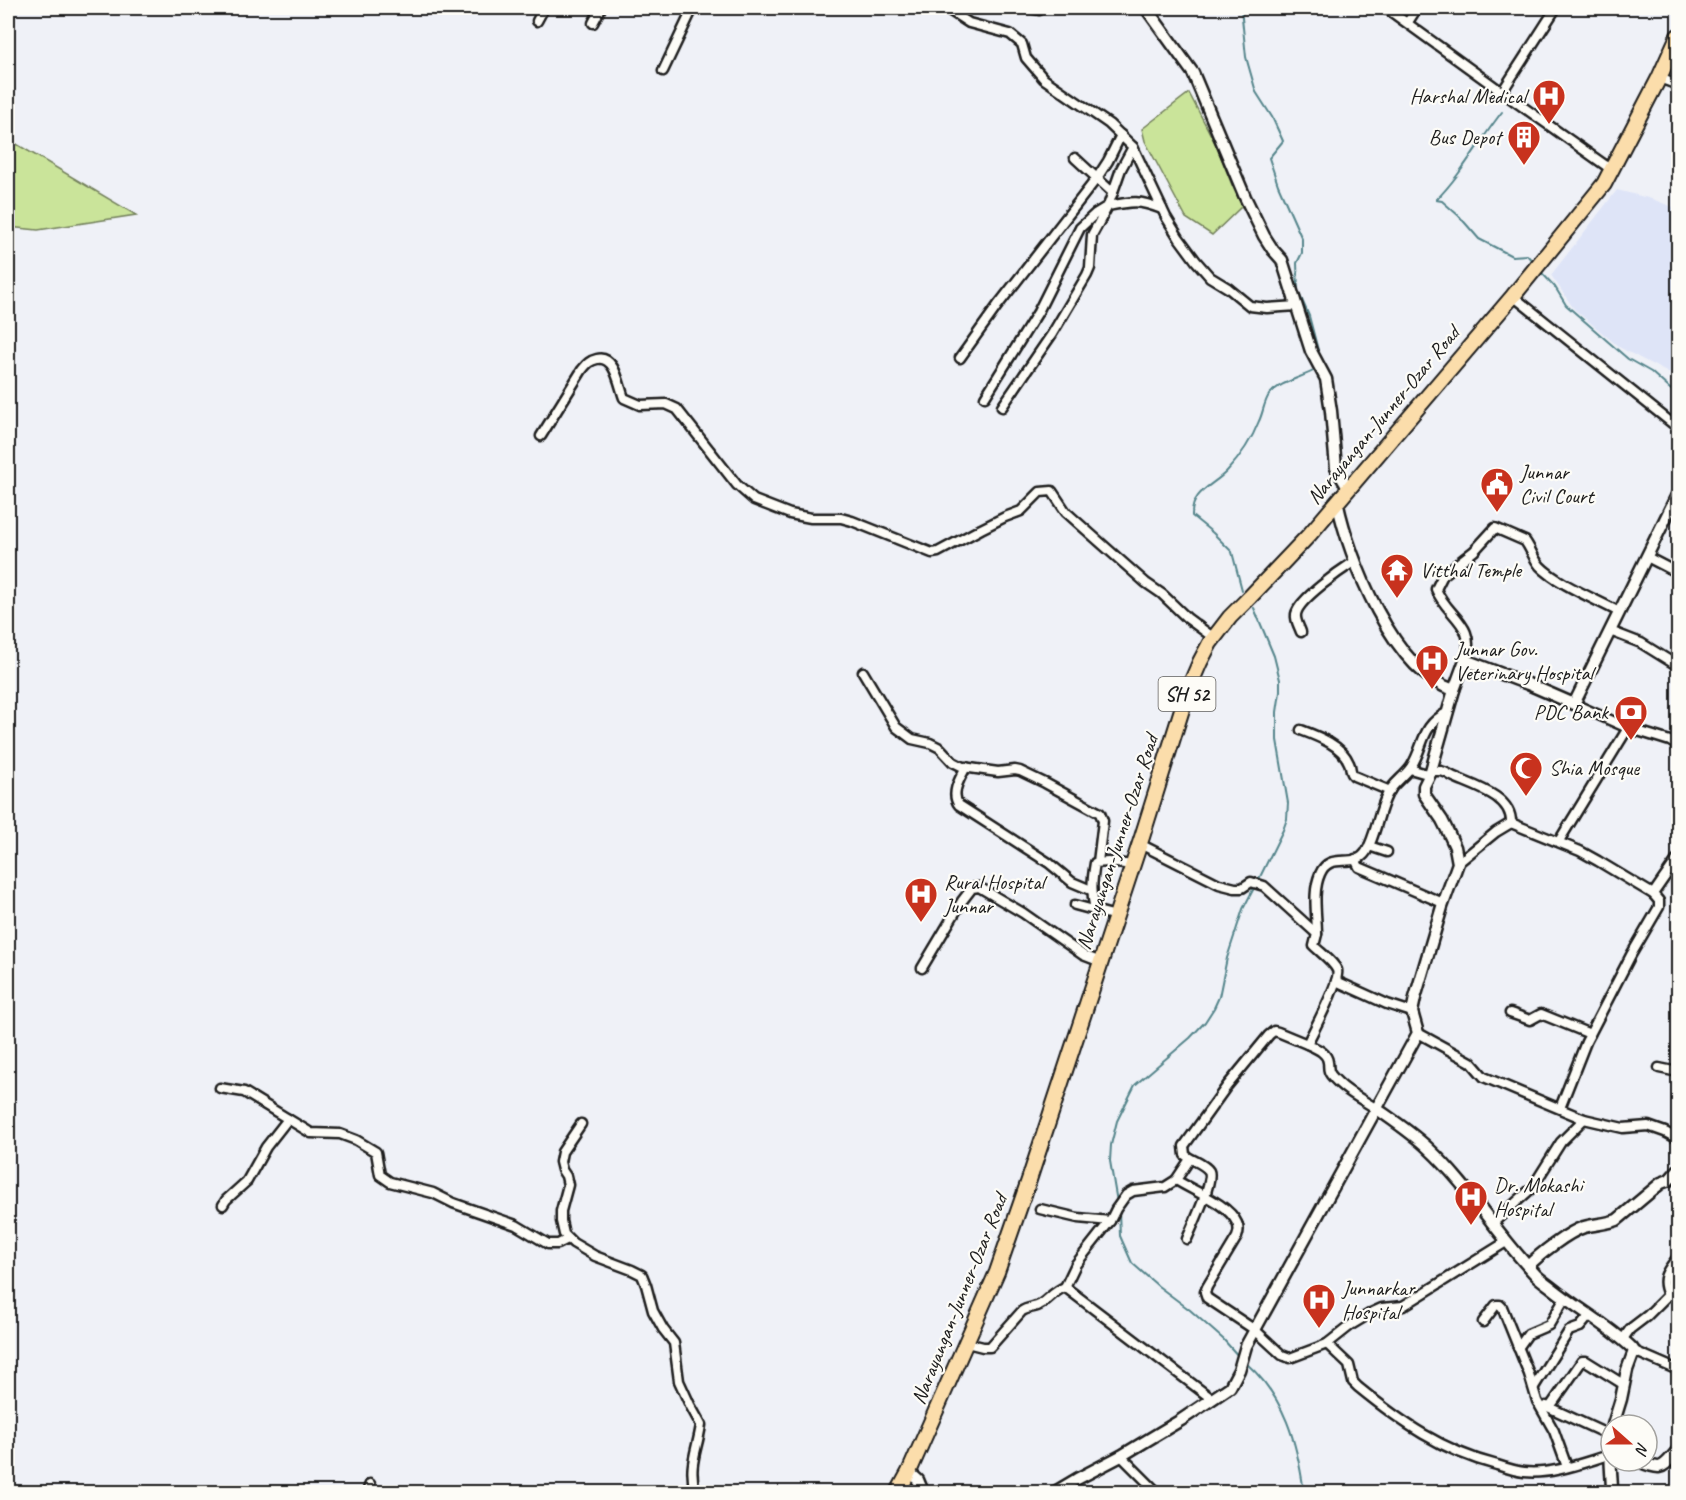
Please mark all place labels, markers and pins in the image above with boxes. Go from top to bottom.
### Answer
hospital icon: Harshal Medical [1531,78,1567,125]
place label: Harshal Medical [1410,83,1529,109]
building icon: Bus Depot [1506,119,1542,166]
place label: Bus Depot [1429,124,1504,150]
place label: Junnar Civil Court [1519,459,1595,509]
public building icon: Junnar Civil Court [1479,466,1515,513]
temple icon: Vitthal Temple [1379,552,1415,599]
place label: Vitthal Temple [1420,557,1523,583]
place label: Junnar Gov. Veterinary Hospital [1454,636,1597,686]
hospital icon: Junnar Gov. Veterinary Hospital [1414,643,1450,690]
bank icon: PDC Bank [1613,694,1649,741]
place label: PDC Bank [1534,699,1609,725]
mosque icon: Shia Mosque [1508,750,1544,797]
place label: Shia Mosque [1549,755,1640,781]
place label: Rural Hospital Junnar [943,869,1048,919]
hospital icon: Rural Hospital Junnar [903,876,939,923]
place label: Dr. Mokashi Hospital [1494,1172,1585,1222]
hospital icon: Dr. Mokashi Hospital [1453,1179,1489,1226]
place label: Junnarkar Hospital [1341,1275,1416,1325]
hospital icon: Junnarkar Hospital [1301,1282,1337,1329]

